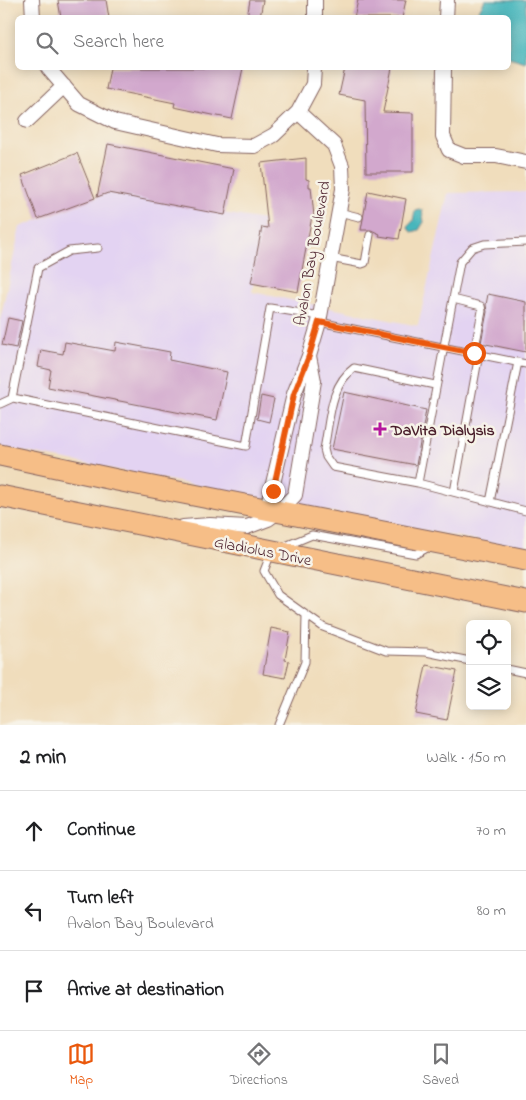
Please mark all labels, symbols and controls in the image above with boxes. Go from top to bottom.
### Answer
search box [15,15,511,70]
icon: search [33,29,61,57]
text: Search here [73,29,164,56]
street label: Avalon Bay Boulevard [288,179,338,328]
route start [463,342,486,365]
place label: DaVita Dialysis [390,419,495,444]
marker: DaVita Dialysis [373,422,387,436]
route end [262,480,285,503]
street label: Gladiolus Drive [212,531,314,573]
map controls [466,620,511,710]
button: locate [466,620,511,665]
button: layers [466,665,511,710]
text: 2 min [20,743,66,773]
text: Walk · 150 m [426,746,506,770]
icon: ahead [20,817,48,845]
text: Continue [67,817,135,844]
text: 70 m [476,819,506,843]
text: Turn left [67,885,134,912]
icon: left [20,897,48,925]
text: 80 m [477,899,506,923]
text: Avalon Bay Boulevard [67,912,214,936]
icon: arrive [20,977,48,1005]
text: Arrive at destination [67,977,224,1004]
tab: Map [67,1040,95,1091]
tab: Directions [230,1040,288,1091]
tab: Saved [422,1040,459,1091]

